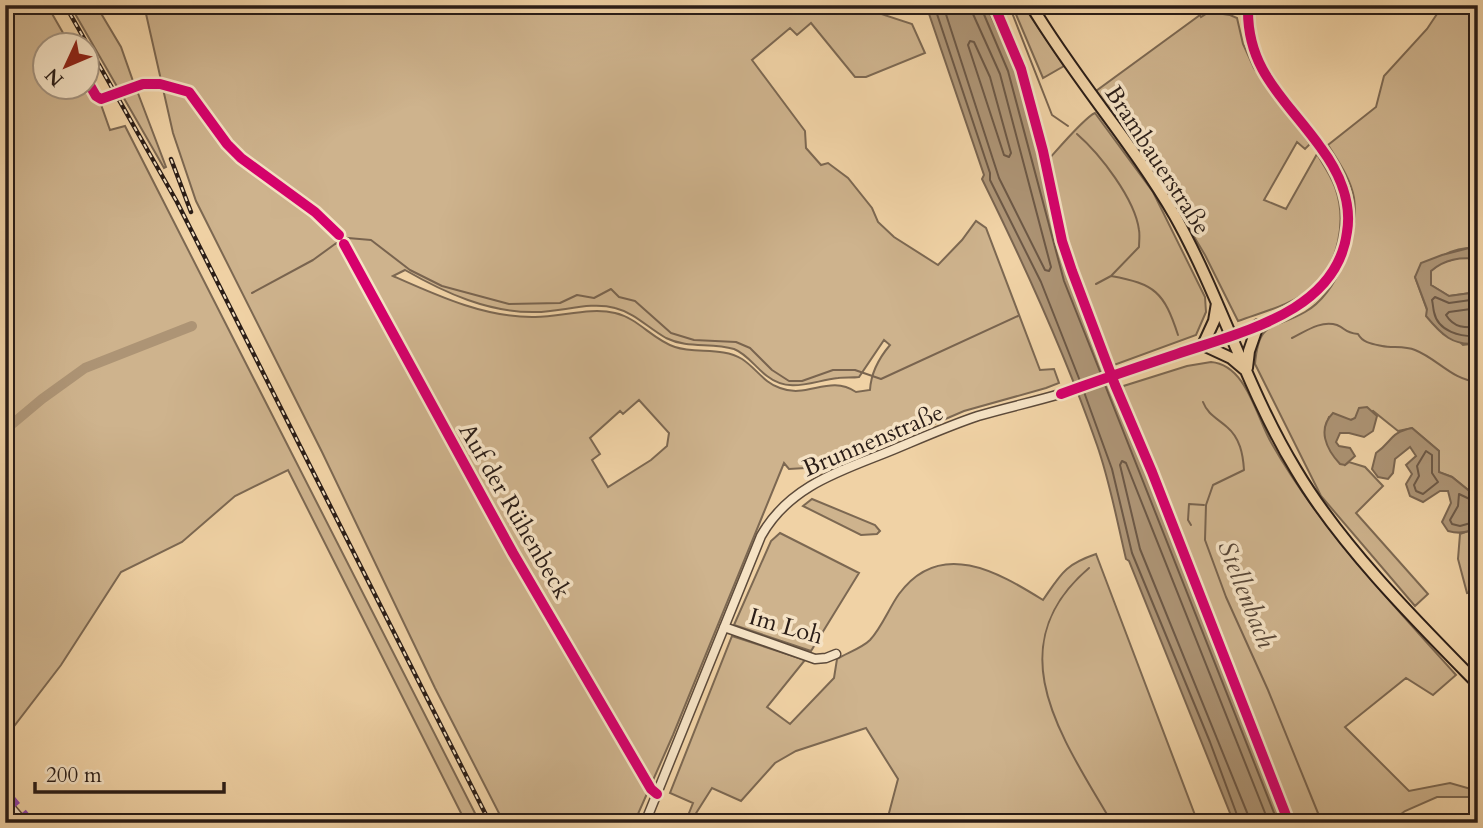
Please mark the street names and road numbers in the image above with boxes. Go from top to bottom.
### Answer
street label: Brambauerstraße [1097,79,1218,241]
street label: Brunnenstraße [798,396,949,485]
street label: Auf der Rühenbeck [451,417,578,605]
street label: Im Loh [745,600,827,653]

